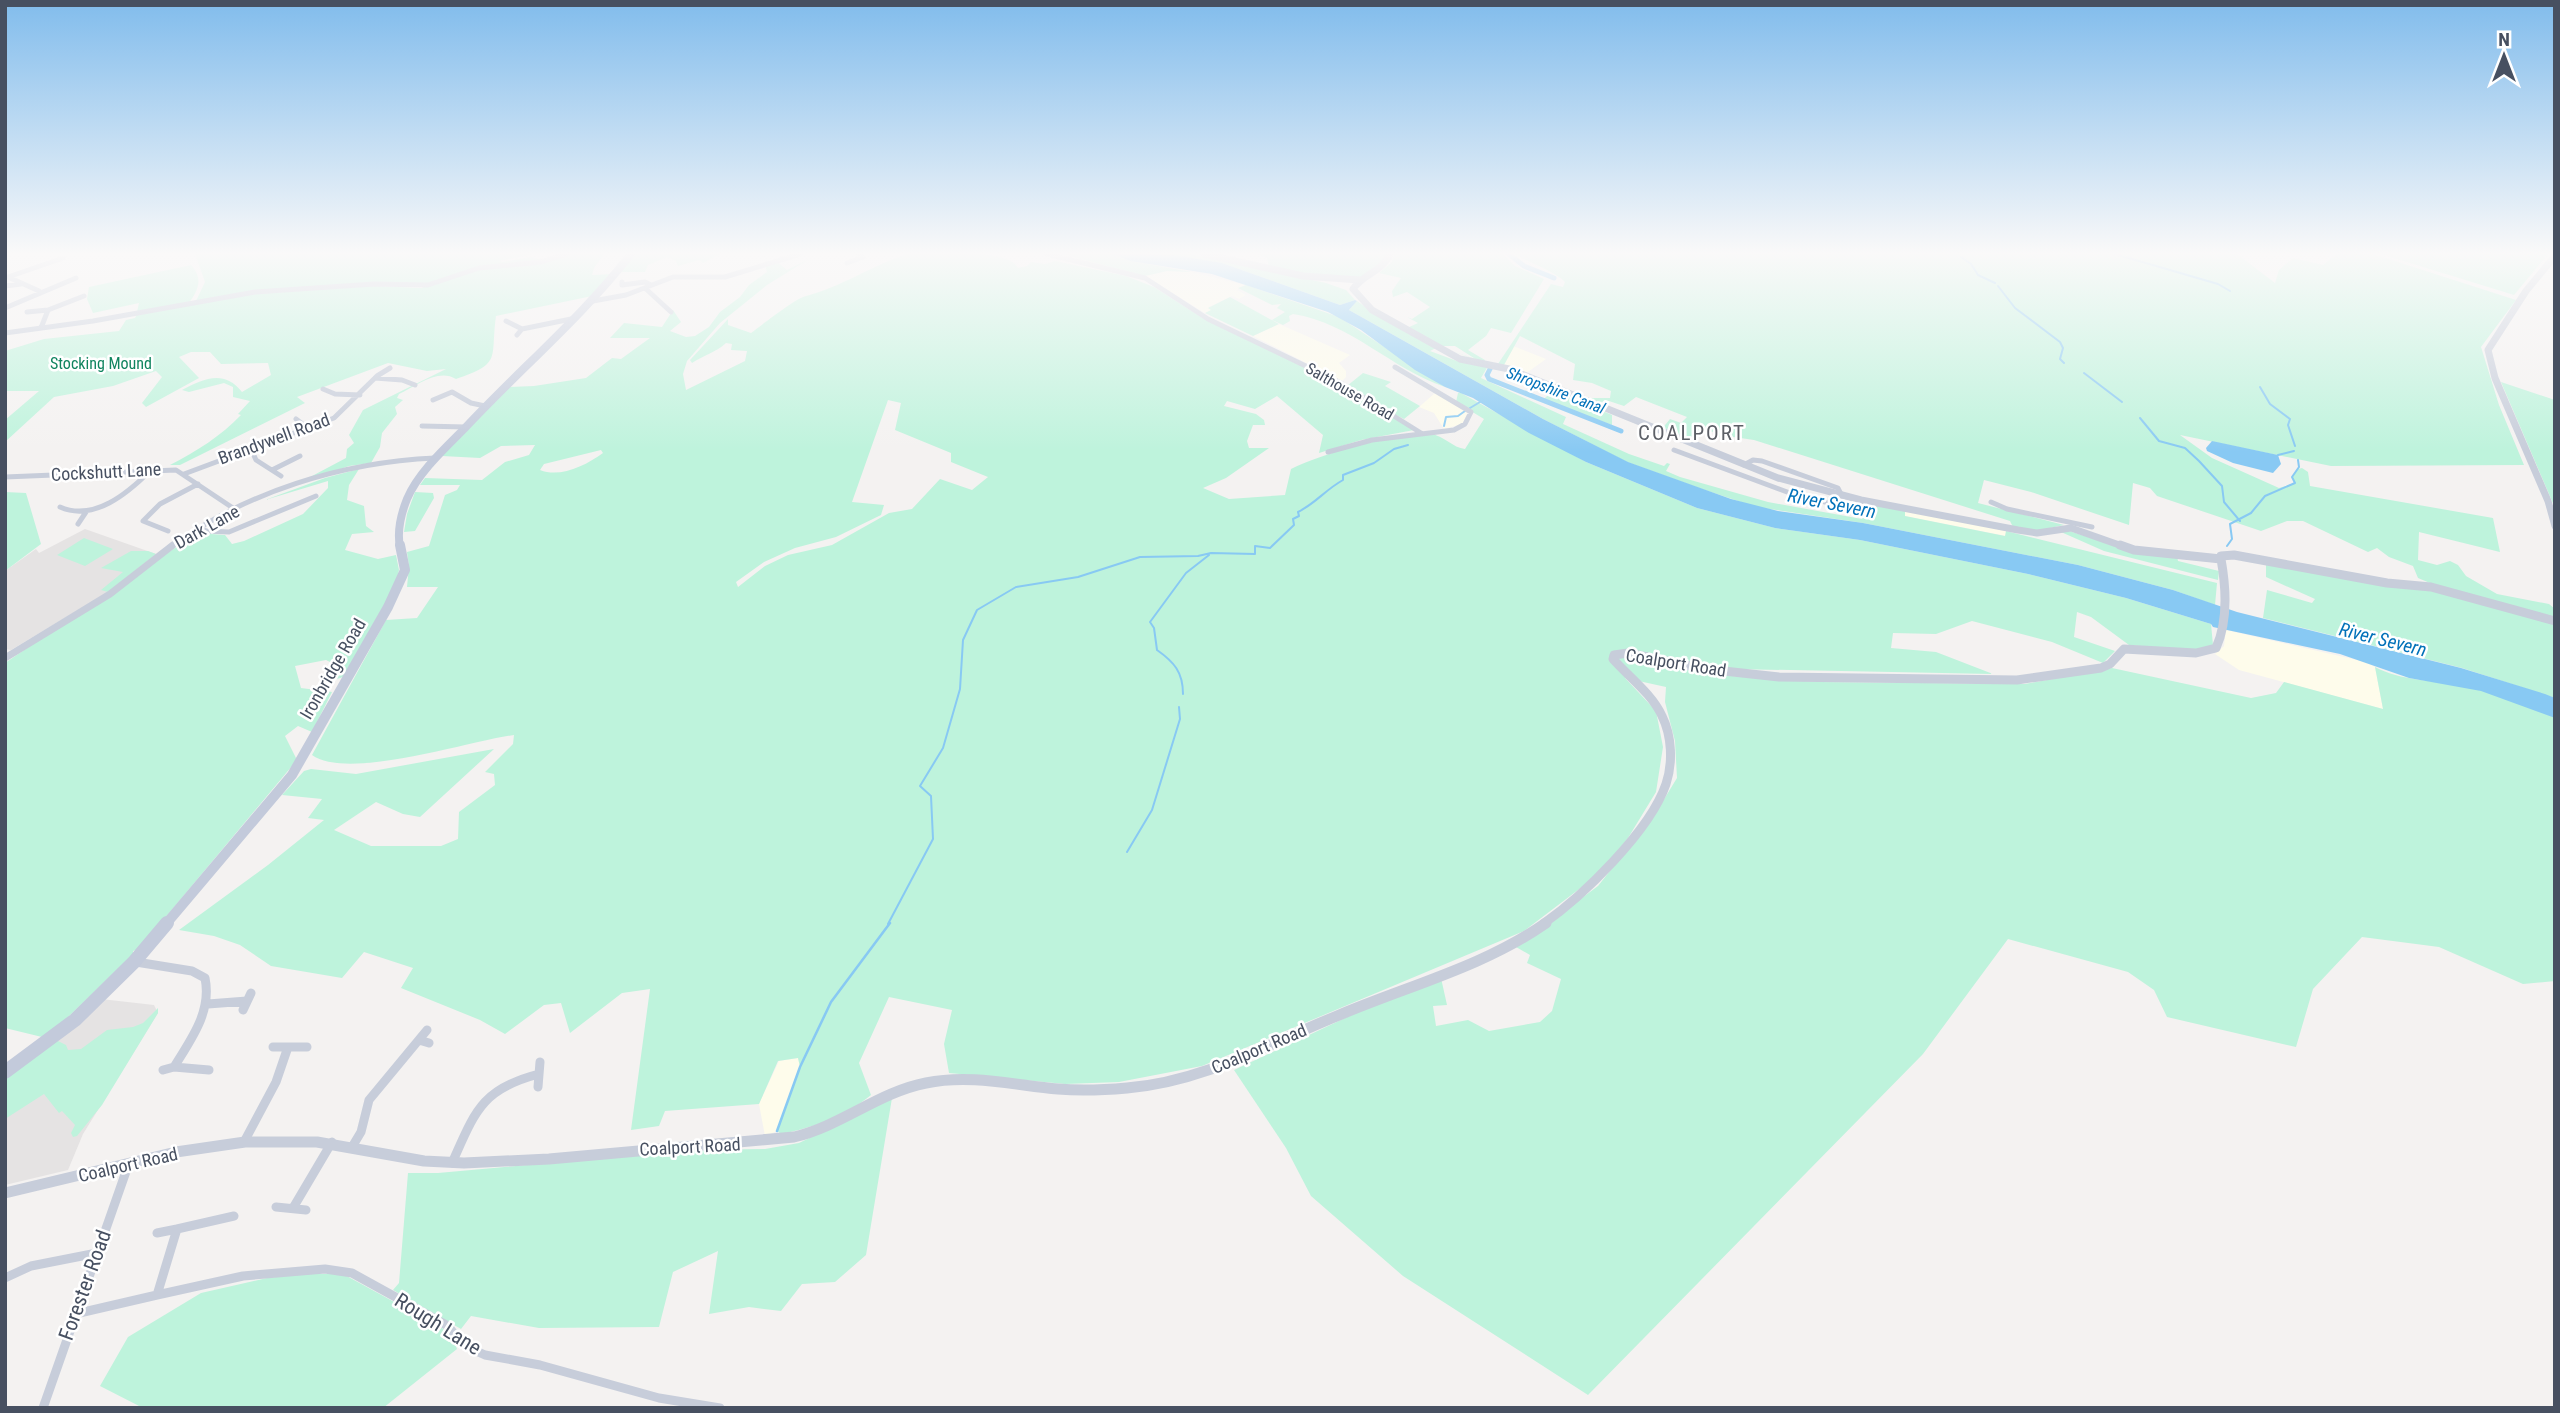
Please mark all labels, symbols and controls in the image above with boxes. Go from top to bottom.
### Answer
north arrow [2469,21,2539,91]
text: N [2498,28,2510,51]
park label: Stocking Mound [50,354,152,373]
street label: Salthouse Road [1302,359,1397,424]
water label: Shropshire Canal [1504,363,1608,418]
street label: Brandywell Road [215,409,333,468]
district label: COALPORT [1638,421,1746,445]
street label: Cockshutt Lane [50,458,162,485]
water label: River Severn [1786,484,1878,523]
street label: Dark Lane [171,500,243,553]
street label: Ironbridge Road [295,615,370,723]
water label: River Severn [2337,618,2429,661]
street label: Coalport Road [1624,644,1728,681]
street label: Coalport Road [1208,1019,1310,1078]
street label: Coalport Road [639,1133,741,1160]
street label: Coalport Road [76,1143,180,1186]
street label: Forester Road [54,1227,116,1343]
street label: Rough Lane [390,1288,486,1360]

